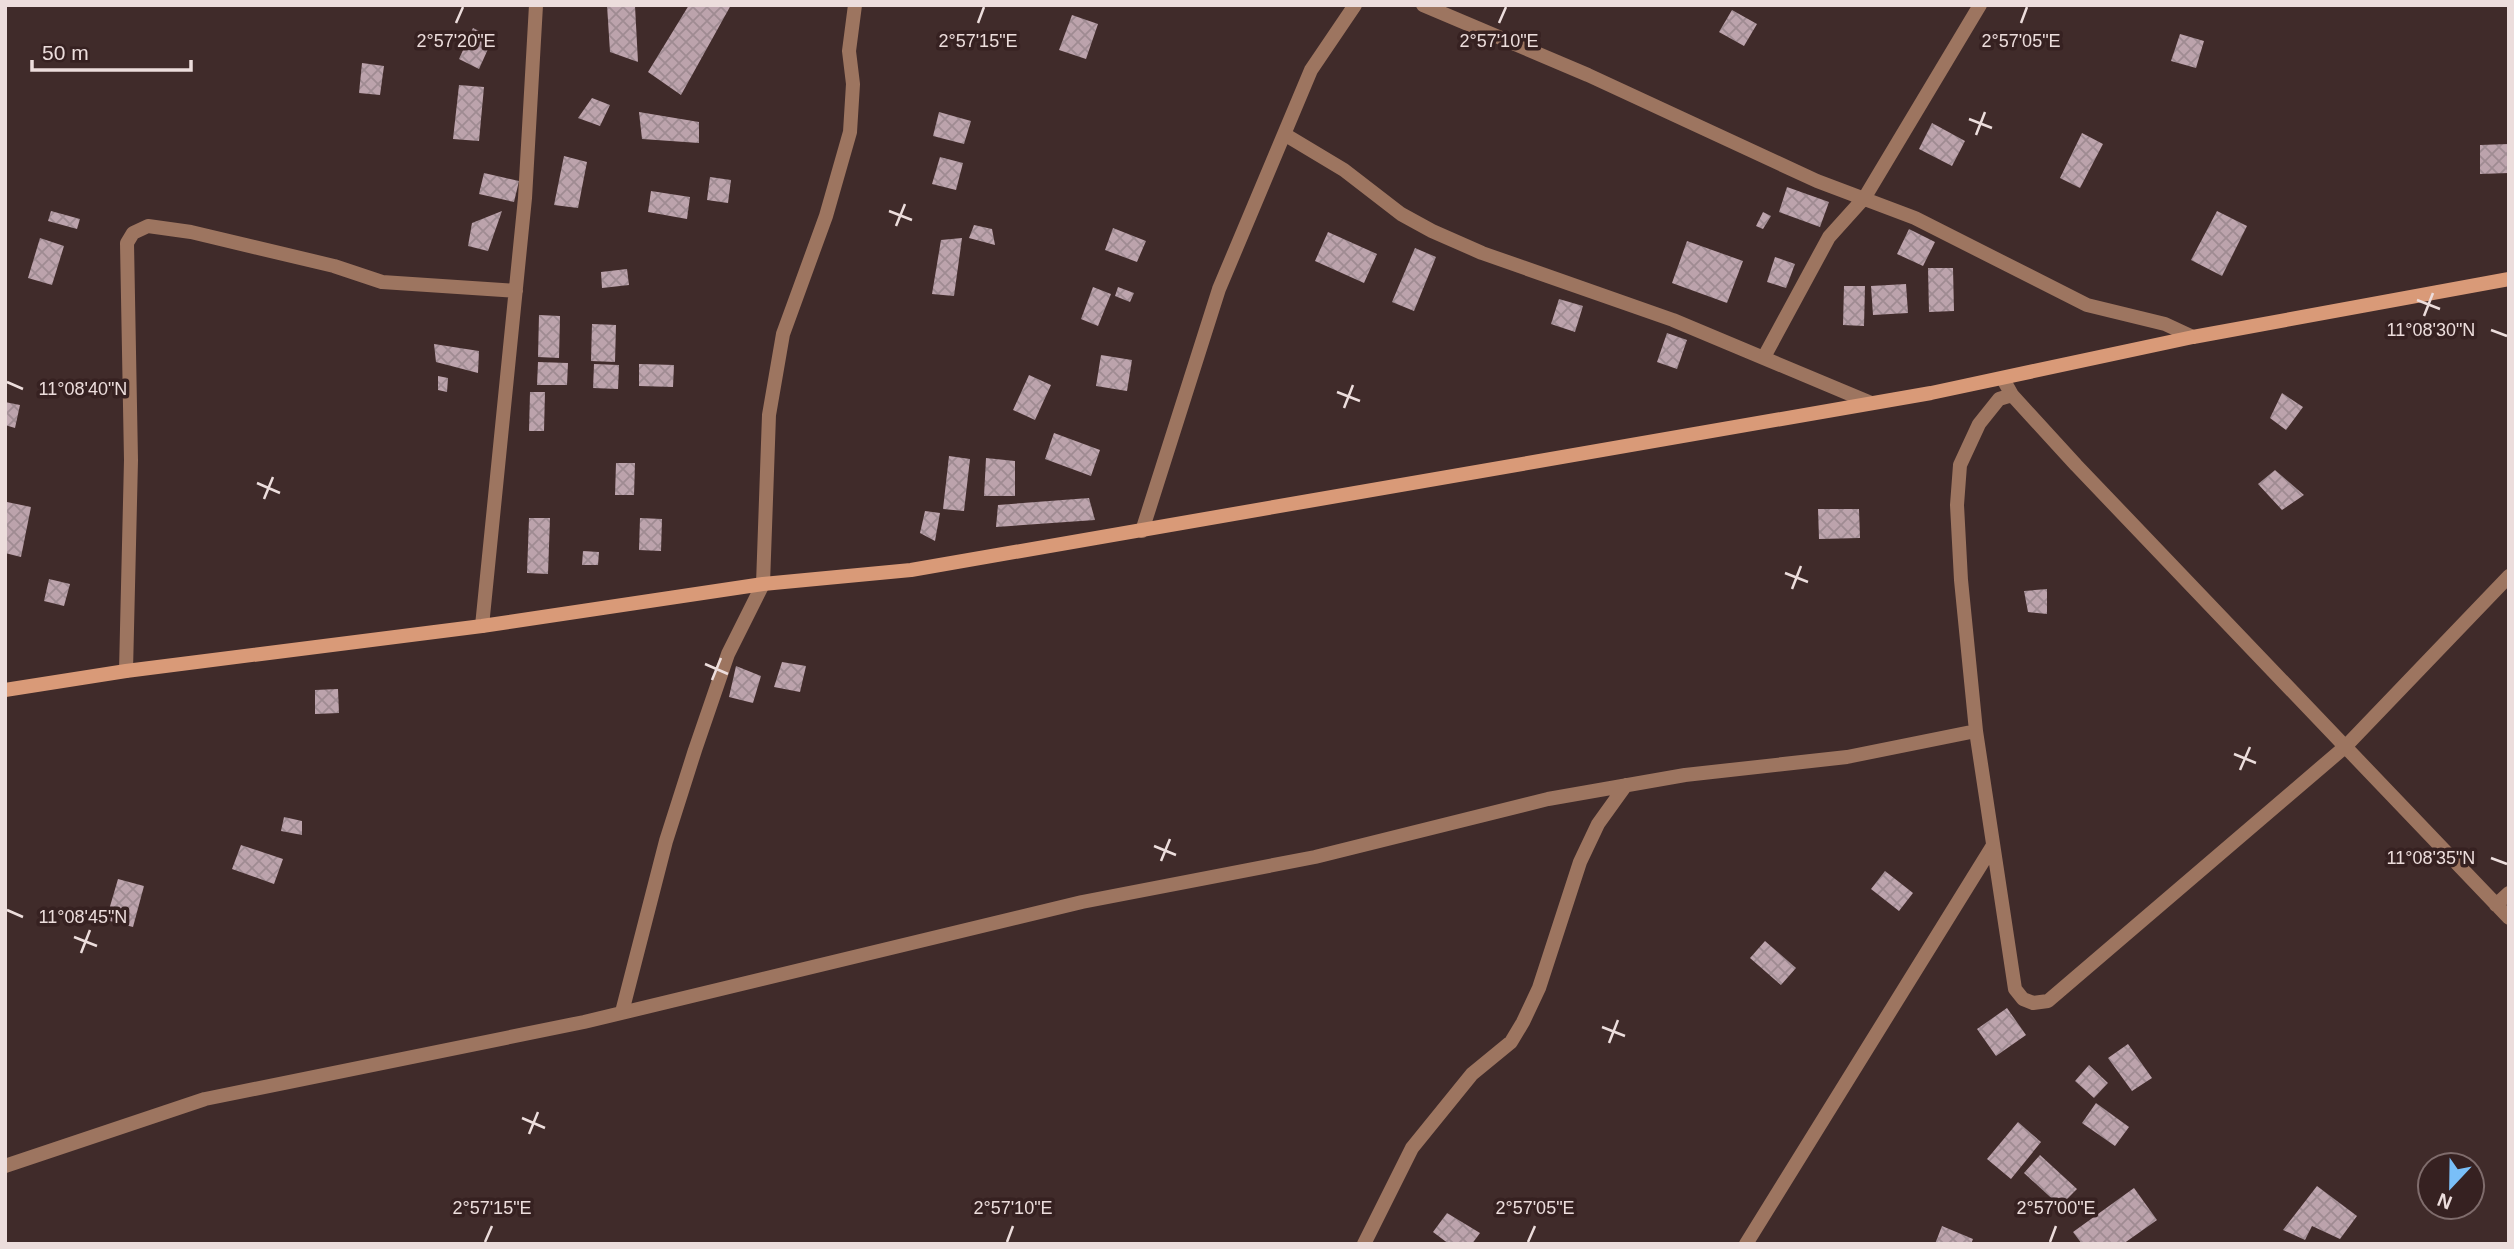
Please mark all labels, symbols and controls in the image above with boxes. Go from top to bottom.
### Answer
scale bar [32,28,191,72]
text: 2°57'20"E [416,31,496,51]
text: 2°57'15"E [938,31,1018,51]
text: 2°57'10"E [1459,31,1539,51]
text: 2°57'05"E [1981,31,2061,51]
text: 50 m [42,41,89,64]
text: 11°08'30"N [2387,320,2475,340]
text: 11°08'40"N [39,379,127,399]
text: 11°08'35"N [2387,848,2475,868]
text: 11°08'45"N [39,907,127,927]
north arrow [2416,1151,2486,1221]
text: N [2435,1189,2455,1214]
text: 2°57'15"E [452,1198,532,1218]
text: 2°57'10"E [973,1198,1053,1218]
text: 2°57'05"E [1495,1198,1575,1218]
text: 2°57'00"E [2016,1198,2096,1218]

